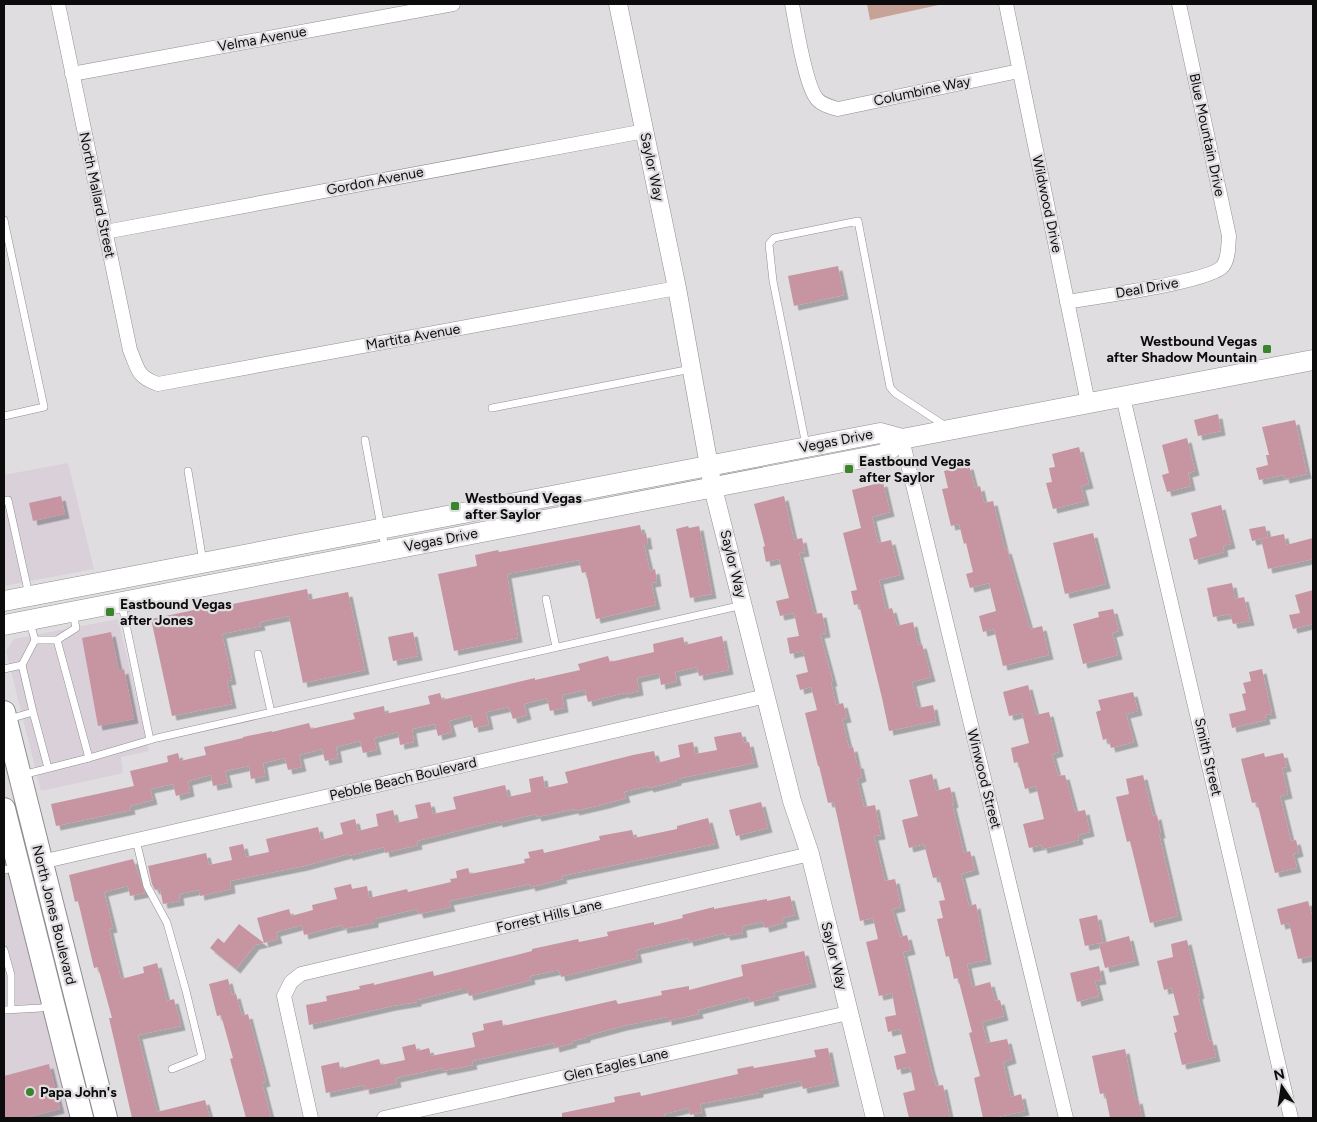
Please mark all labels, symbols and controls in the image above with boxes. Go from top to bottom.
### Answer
street label: Velma Avenue [216,23,308,55]
street label: Columbine Way [872,72,973,110]
street label: Blue Mountain Drive [1186,72,1228,198]
street label: North Mallard Street [75,131,119,259]
street label: Saylor Way [636,131,668,203]
street label: Wildwood Drive [1028,154,1066,255]
street label: Gordon Avenue [325,163,425,199]
street label: Deal Drive [1114,274,1180,302]
street label: Martita Avenue [365,320,462,354]
place label: Westbound Vegas after Shadow Mountain [1106,333,1257,366]
marker: Westbound Vegas after Shadow Mountain [1261,343,1273,355]
street label: Vegas Drive [798,425,875,456]
place label: Eastbound Vegas after Saylor [859,453,971,486]
marker: Eastbound Vegas after Saylor [843,463,855,475]
place label: Westbound Vegas after Saylor [465,490,582,523]
marker: Westbound Vegas after Saylor [449,500,461,512]
street label: Vegas Drive [403,524,480,555]
street label: Saylor Way [716,528,750,600]
place label: Eastbound Vegas after Jones [120,596,232,629]
marker: Eastbound Vegas after Jones [104,606,116,618]
street label: Smith Street [1191,716,1225,798]
street label: Winwood Street [963,727,1005,831]
street label: Pebble Beach Boulevard [328,754,478,804]
street label: North Jones Boulevard [28,843,80,987]
street label: Forrest Hills Lane [495,896,604,936]
street label: Saylor Way [817,920,851,992]
street label: Glen Eagles Lane [562,1045,670,1085]
north arrow [1257,1062,1307,1112]
text: N [1272,1065,1286,1084]
place label: Papa John's [40,1084,117,1101]
marker: Papa John's [24,1086,36,1098]

